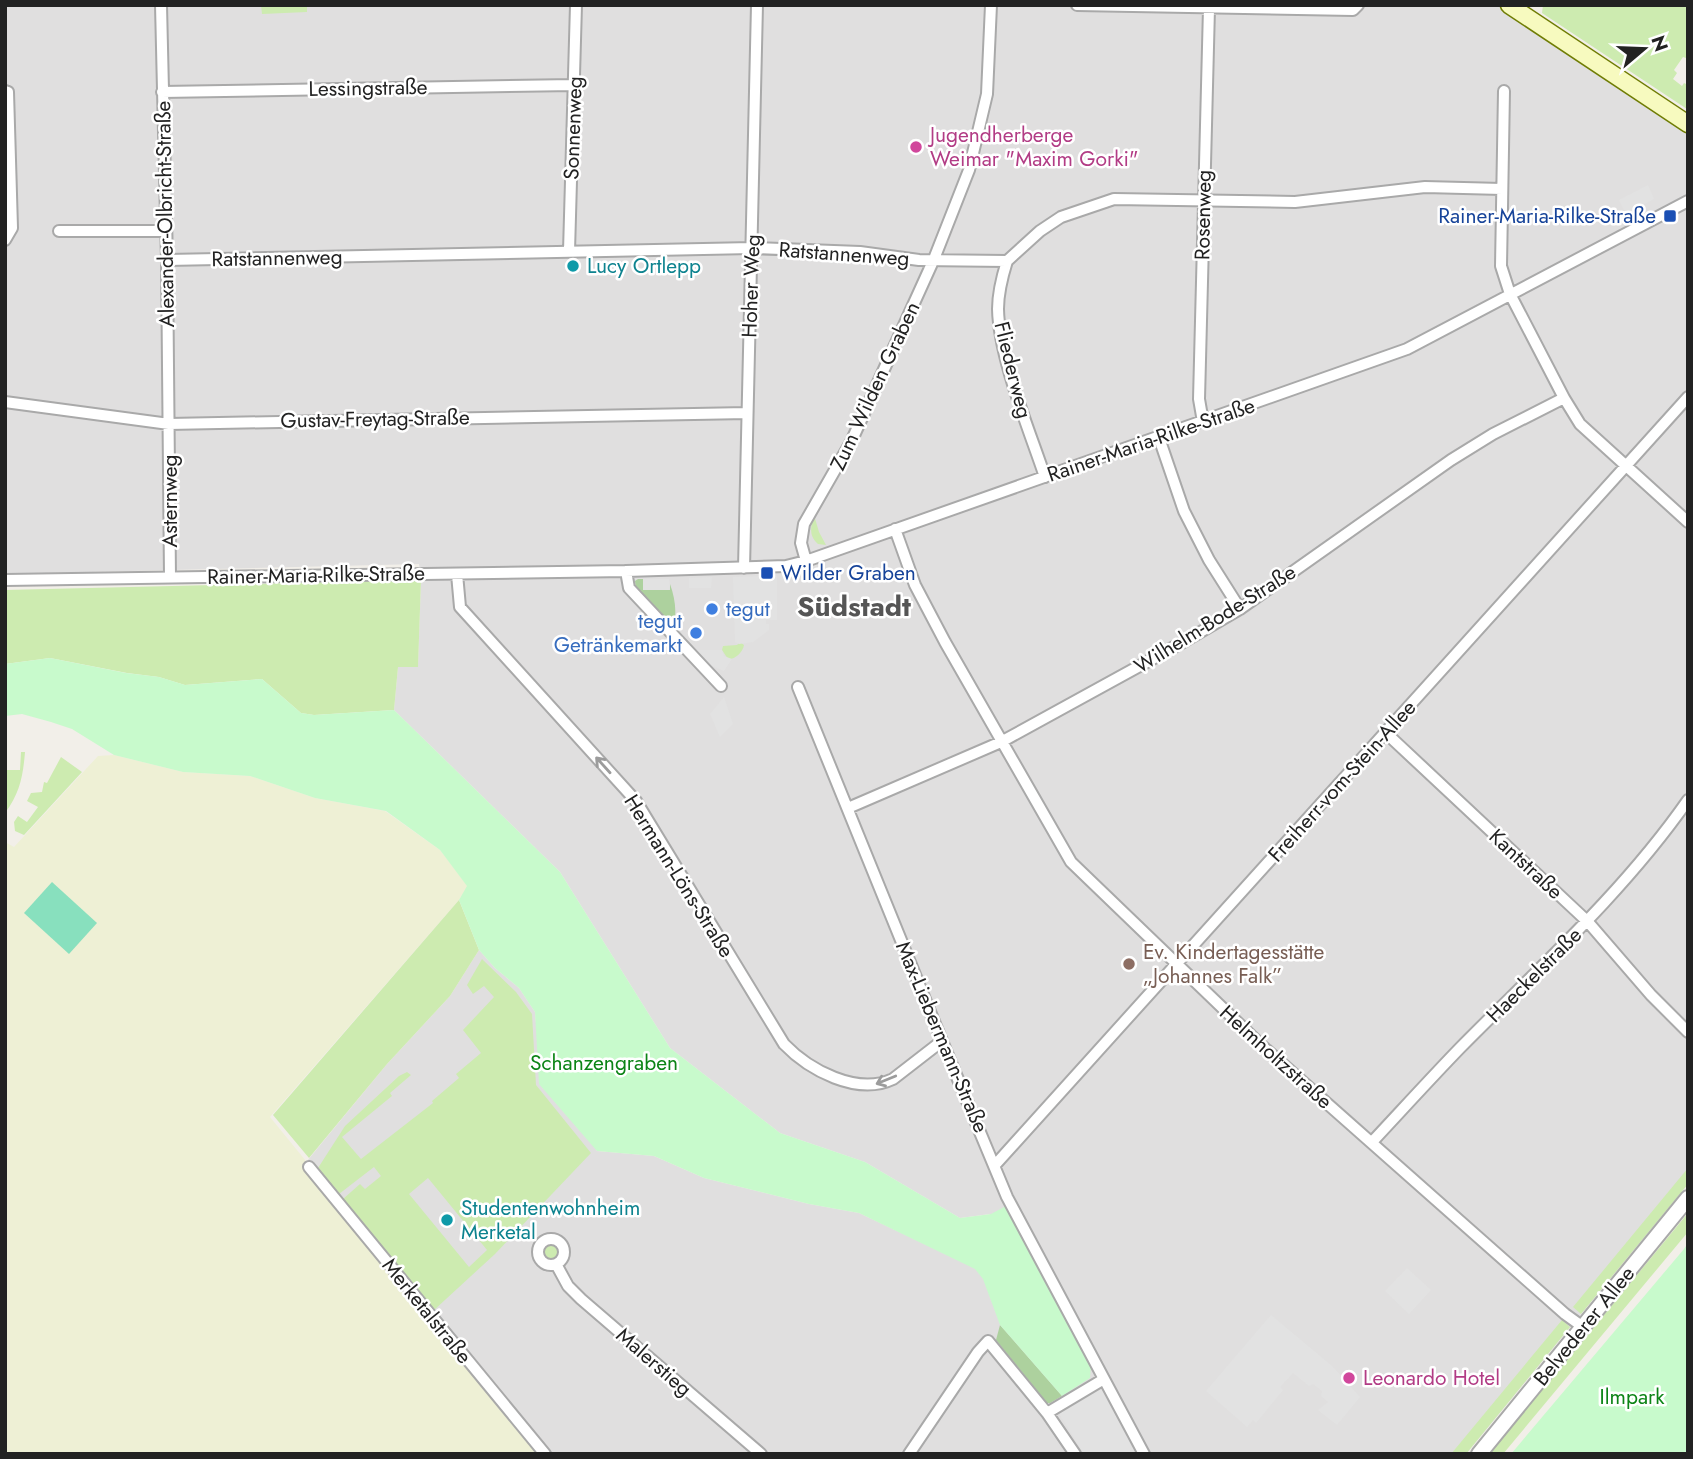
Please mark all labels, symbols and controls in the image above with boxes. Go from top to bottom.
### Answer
north arrow [1609,14,1679,84]
text: N [1644,32,1675,55]
street label: Lessingstraße [308,72,428,104]
street label: Sonnenweg [556,76,590,180]
street label: Alexander-Olbricht-Straße [148,100,182,328]
place label: Jugendherberge Weimar "Maxim Gorki" [927,120,1139,174]
marker: Jugendherberge Weimar "Maxim Gorki" [908,139,924,155]
street label: Rosenweg [1187,170,1219,260]
place label: Rainer-Maria-Rilke-Straße [1438,201,1656,231]
marker: Rainer-Maria-Rilke-Straße [1662,208,1678,224]
street label: Hoher Weg [734,234,768,338]
street label: Ratstannenweg [778,234,910,274]
street label: Ratstannenweg [211,242,343,274]
place label: Lucy Ortlepp [587,251,701,281]
marker: Lucy Ortlepp [565,258,581,274]
street label: Zum Wilden Graben [823,297,927,475]
street label: Fliederweg [986,318,1040,422]
street label: Rainer-Maria-Rilke-Straße [1043,390,1259,490]
street label: Gustav-Freytag-Straße [280,402,470,436]
street label: Asternweg [155,454,185,548]
street label: Wilhelm-Bode-Straße [1128,557,1302,681]
street label: Rainer-Maria-Rilke-Straße [207,558,425,592]
place label: Wilder Graben [781,558,916,588]
marker: Wilder Graben [759,565,775,581]
district label: Südstadt [797,586,911,627]
place label: tegut [726,594,770,624]
marker: tegut [704,601,720,617]
place label: tegut Getränkemarkt [554,606,682,660]
marker: tegut Getränkemarkt [688,625,704,641]
street label: Freiherr-vom-Stein-Allee [1261,693,1423,869]
one-way arrow [595,756,611,774]
street label: Hermann-Löns-Straße [617,789,741,964]
street label: Kantstraße [1482,822,1570,906]
street label: Haeckelstraße [1480,920,1589,1029]
street label: Max-Liebermann-Straße [888,937,996,1138]
place label: Ev. Kindertagesstätte „Johannes Falk” [1143,937,1325,991]
marker: Ev. Kindertagesstätte „Johannes Falk” [1121,956,1137,972]
street label: Helmholtzstraße [1213,998,1339,1116]
park label: Schanzengraben [530,1048,678,1078]
one-way arrow [876,1074,897,1087]
place label: Studentenwohnheim Merketal [461,1193,640,1247]
marker: Studentenwohnheim Merketal [439,1212,455,1228]
street label: Merketalstraße [375,1252,479,1370]
street label: Belvederer Allee [1526,1260,1642,1392]
street label: Malerstieg [610,1321,698,1403]
place label: Leonardo Hotel [1363,1363,1500,1393]
marker: Leonardo Hotel [1341,1370,1357,1386]
park label: Ilmpark [1600,1382,1665,1412]

